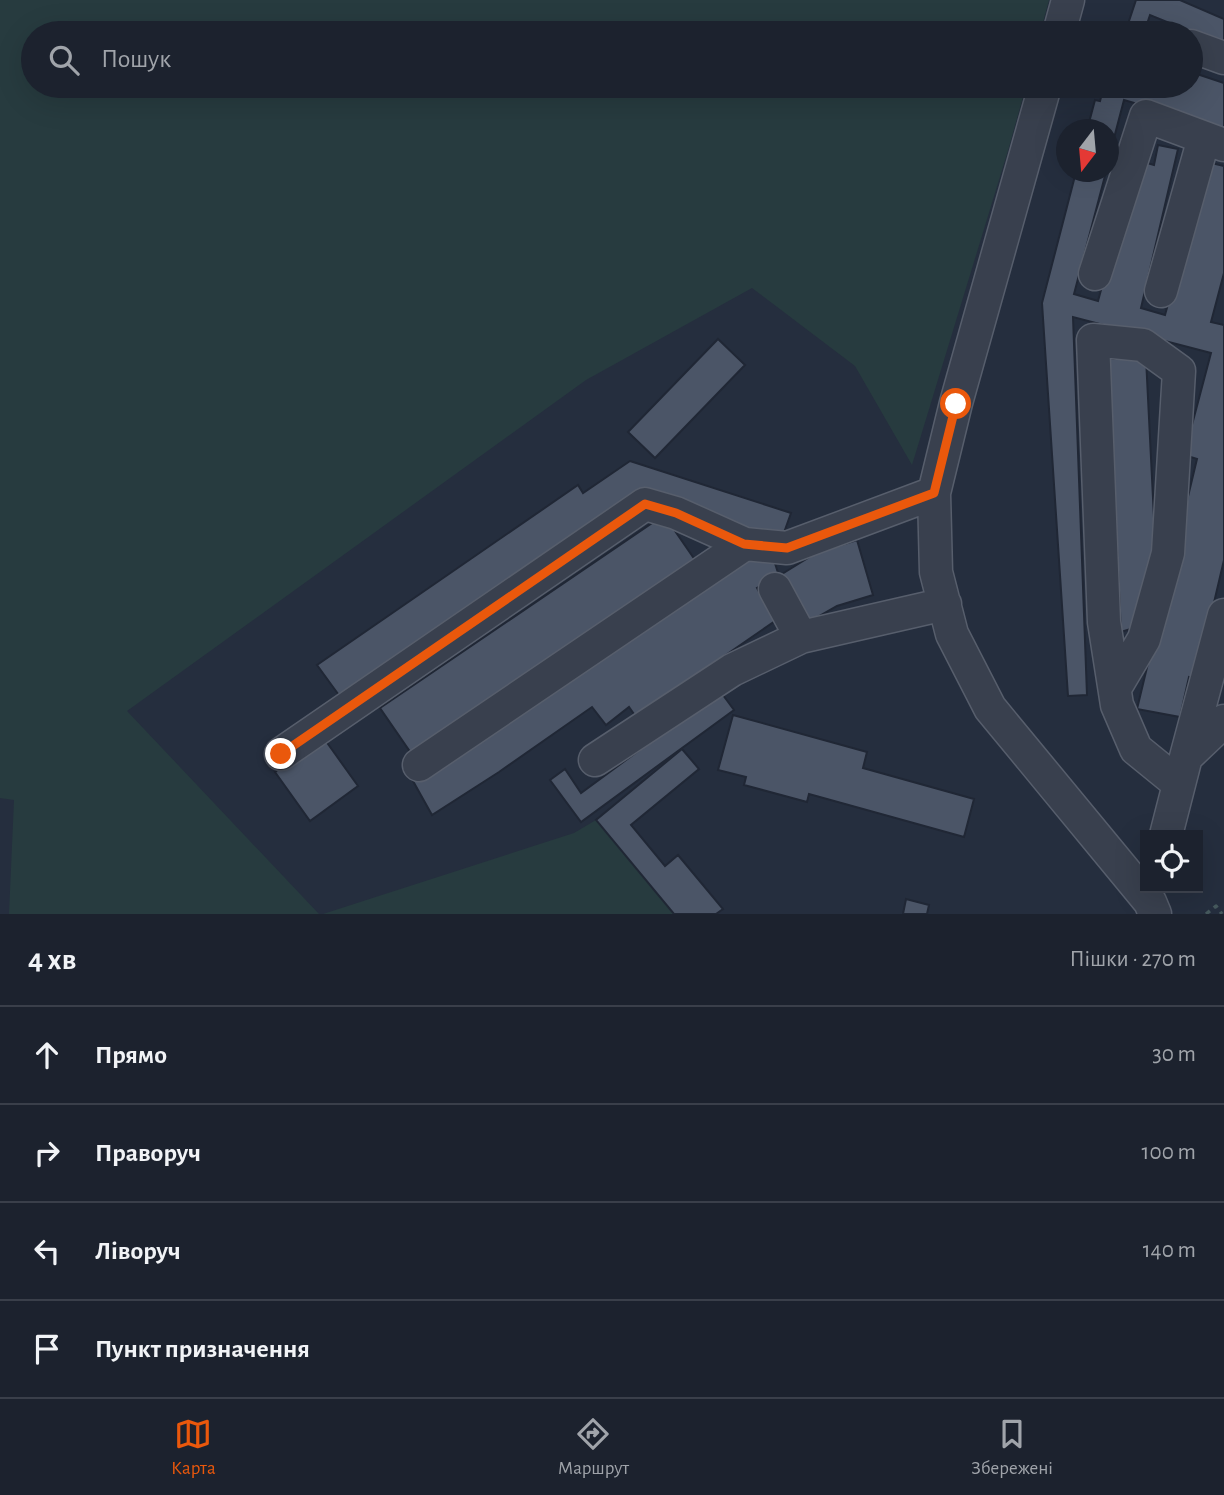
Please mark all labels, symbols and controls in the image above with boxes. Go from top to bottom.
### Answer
search box [21,21,1203,98]
icon: search [45,41,83,79]
text: Пошук [101,46,171,72]
north arrow [1056,119,1119,182]
route start [940,388,971,419]
route end [265,738,296,769]
map controls [1140,830,1203,893]
button: locate [1140,830,1203,893]
text: 4 хв [28,945,76,975]
text: Пішки · 270 m [1070,948,1196,971]
icon: ahead [28,1036,66,1074]
text: Прямо [95,1042,167,1068]
text: 30 m [1152,1043,1196,1066]
icon: right [28,1134,66,1172]
text: Праворуч [95,1140,201,1166]
text: 100 m [1142,1141,1196,1164]
icon: left [28,1232,66,1270]
text: Ліворуч [95,1238,181,1264]
text: 140 m [1143,1239,1196,1262]
icon: arrive [28,1330,66,1368]
text: Пункт призначення [95,1336,310,1362]
tab: Карта [171,1415,216,1480]
tab: Маршрут [558,1415,629,1480]
tab: Збережені [971,1415,1053,1480]

